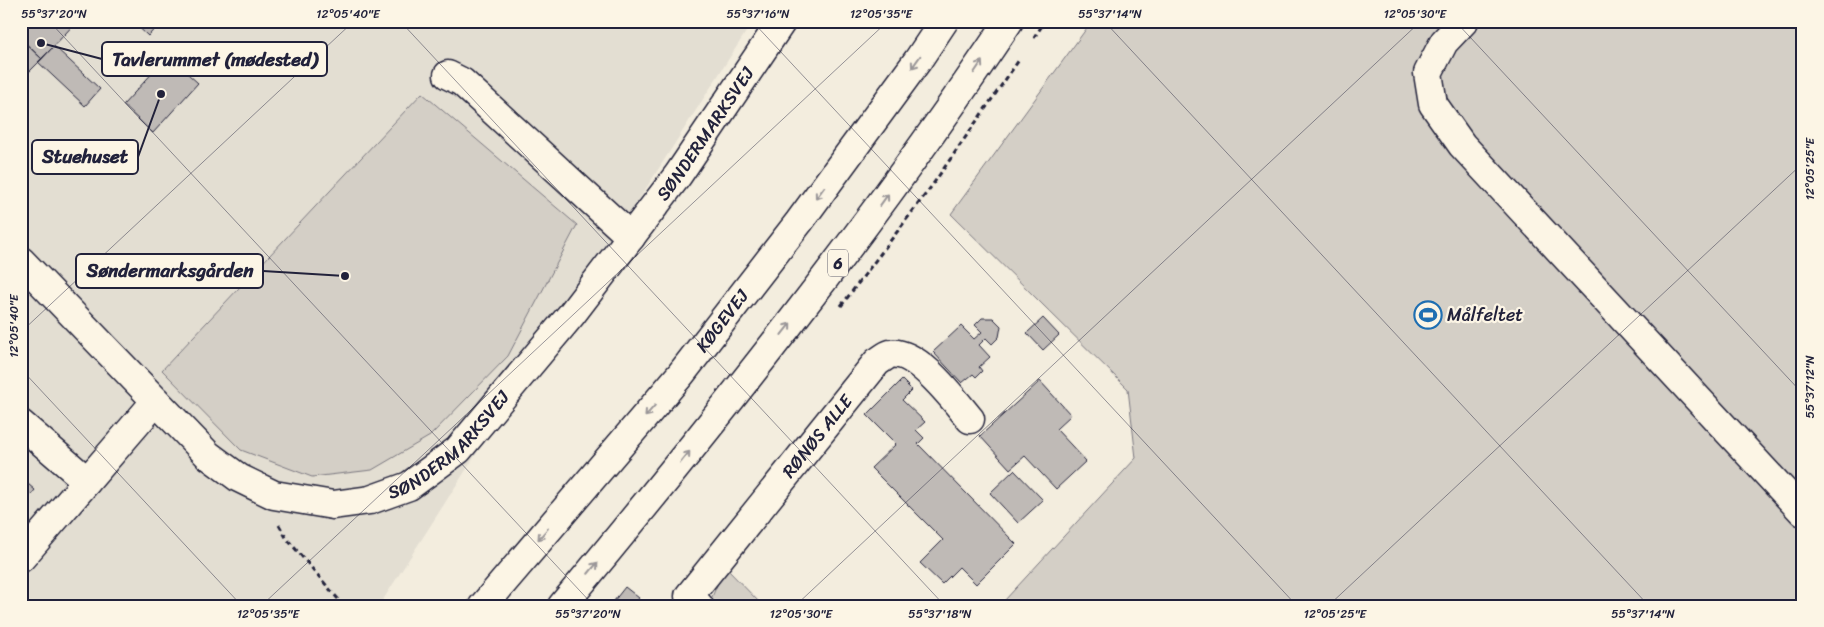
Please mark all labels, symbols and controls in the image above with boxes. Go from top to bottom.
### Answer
text: 55°37'20"N [21,3,87,25]
text: 12°05'40"E [316,3,381,25]
text: 55°37'16"N [727,3,790,25]
text: 12°05'35"E [850,3,913,25]
text: 55°37'14"N [1078,3,1143,25]
text: 12°05'30"E [1384,3,1448,25]
callout: Tavlerummet (mødested) [102,42,327,76]
text: Tavlerummet (mødested) [112,43,319,76]
one-way arrow [911,54,922,68]
street label: SØNDERMARKSVEJ [648,60,763,208]
one-way arrow [973,61,983,75]
text: 12°05'25"E [1799,136,1821,200]
callout: Stuehuset [32,140,138,174]
text: Stuehuset [41,140,129,173]
one-way arrow [815,186,826,199]
one-way arrow [878,194,889,207]
road number: 6 [828,250,848,276]
callout: Søndermarksgården [76,254,263,288]
text: Søndermarksgården [85,254,254,287]
street label: KØGEVEJ [687,282,757,360]
text: 12°05'40"E [3,293,25,358]
place label: Målfeltet [1447,299,1523,331]
sports icon: Målfeltet [1413,300,1443,330]
one-way arrow [780,323,791,336]
text: 55°37'12"N [1799,355,1821,419]
street label: SØNDERMARKSVEJ [383,383,518,508]
street label: RØNØS ALLE [774,387,862,485]
one-way arrow [644,404,655,417]
one-way arrow [679,450,690,463]
one-way arrow [538,527,549,540]
one-way arrow [587,562,598,575]
text: 12°05'35"E [237,603,300,625]
text: 55°37'20"N [555,603,621,625]
text: 12°05'30"E [770,603,834,625]
text: 55°37'18"N [908,603,972,625]
text: 12°05'25"E [1304,603,1368,625]
text: 55°37'14"N [1611,603,1676,625]

